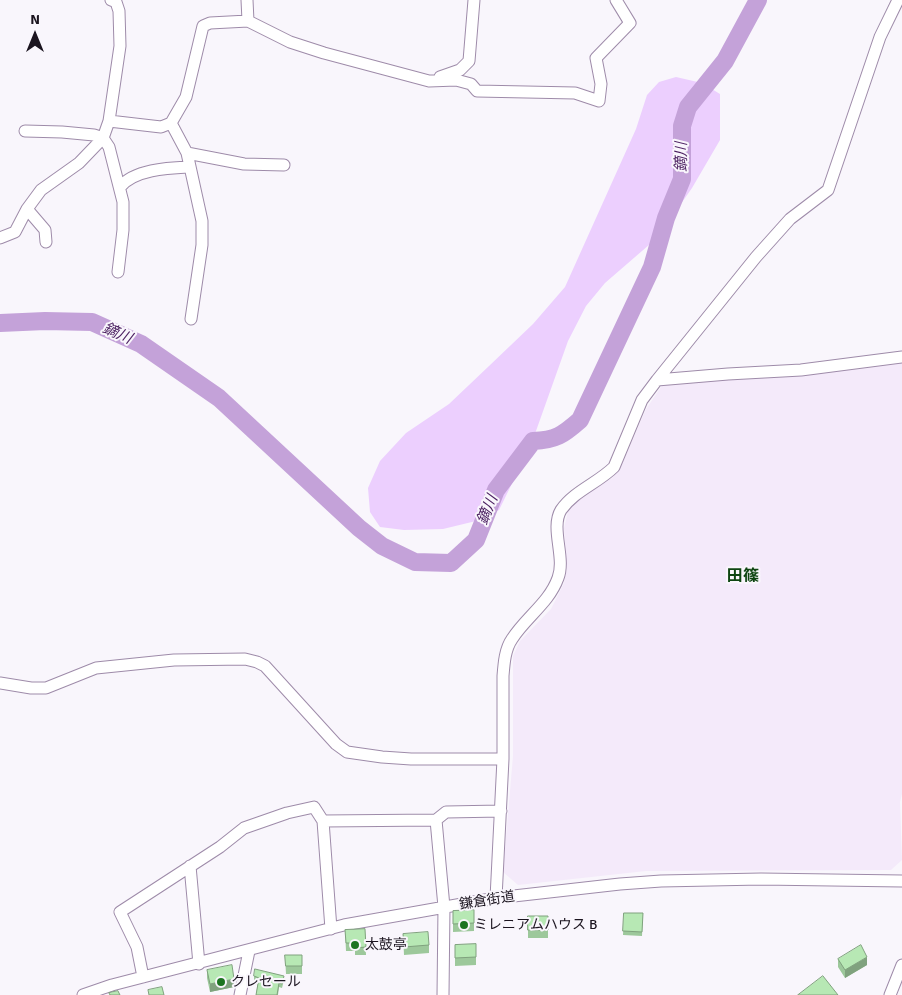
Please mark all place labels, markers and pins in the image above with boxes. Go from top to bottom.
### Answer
place label: ミレニアムハウス B [474,917,598,933]
marker: ミレニアムハウス B [458,919,470,931]
place label: 太鼓亭 [365,937,407,953]
marker: 太鼓亭 [349,939,361,951]
place label: クレセール [231,974,301,990]
marker: クレセール [215,976,227,988]

